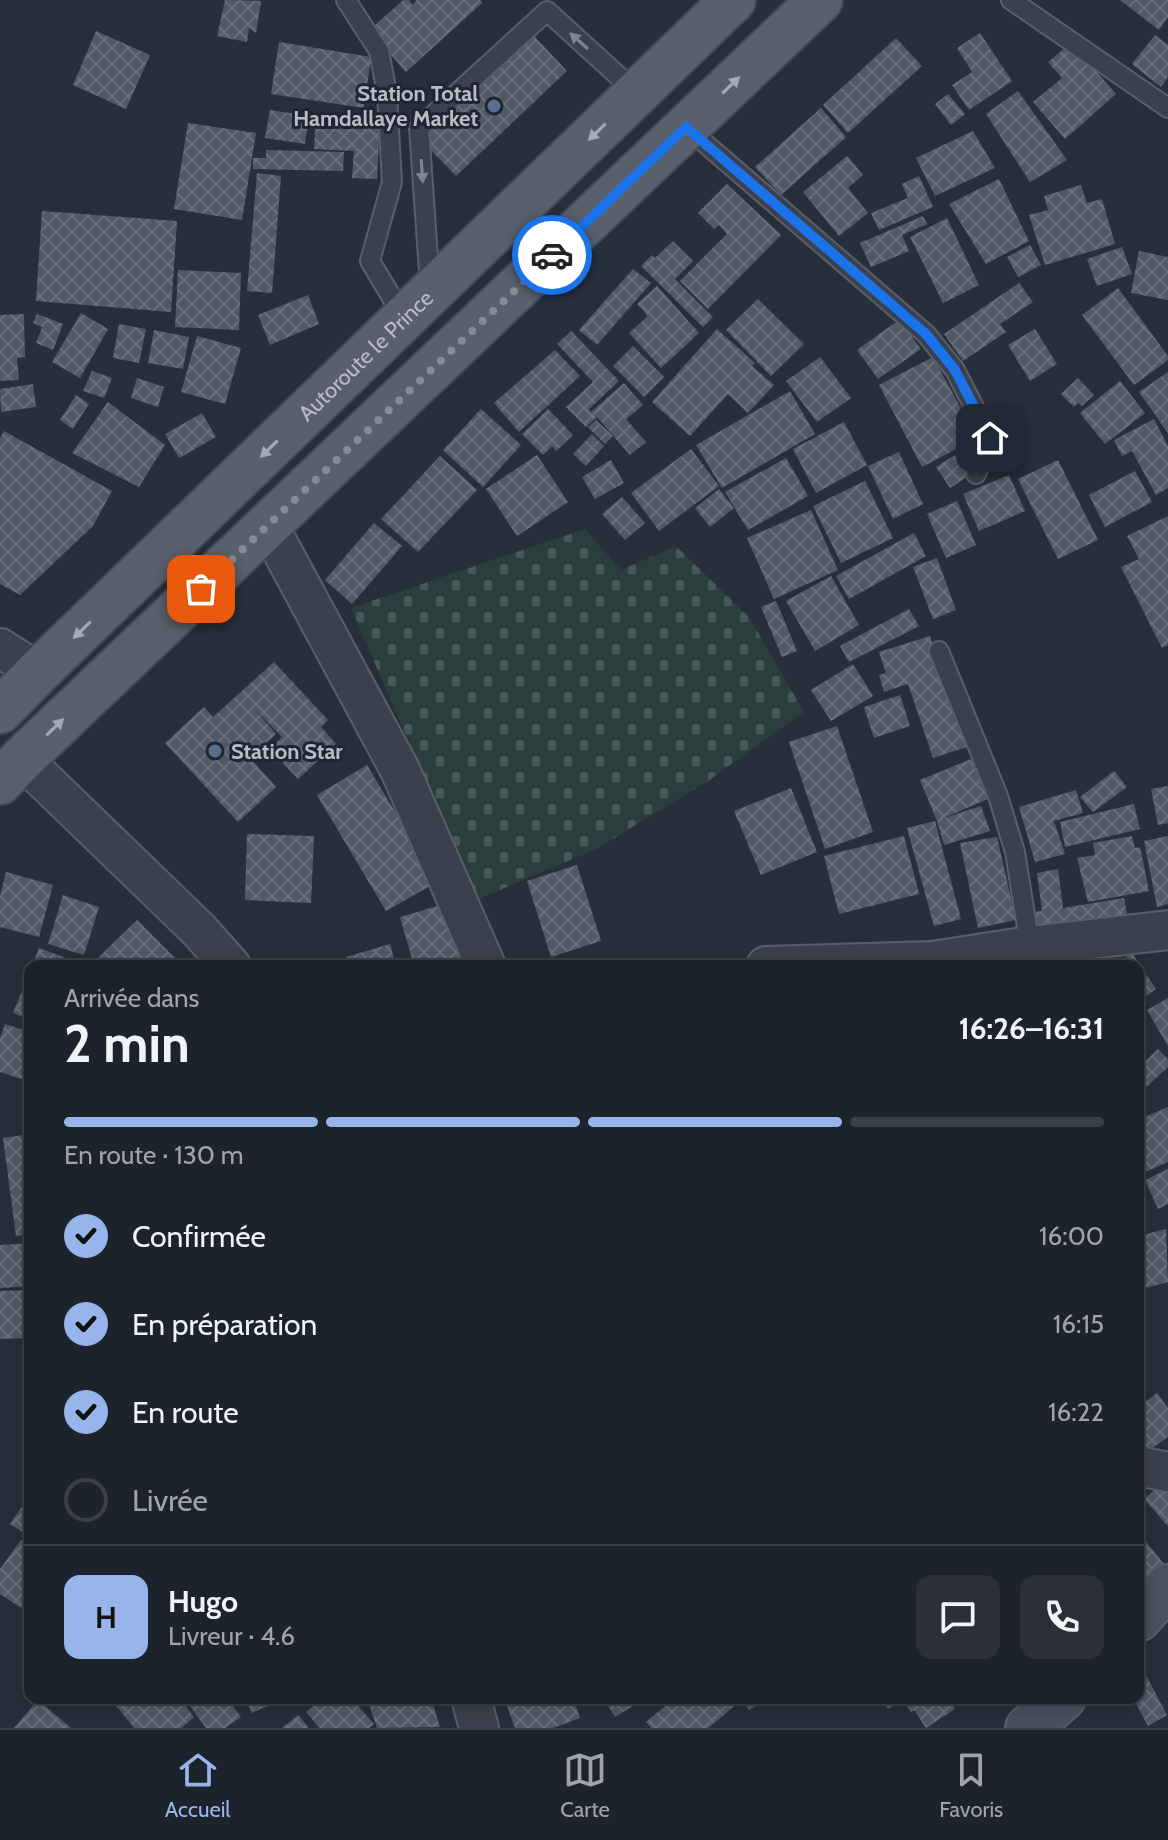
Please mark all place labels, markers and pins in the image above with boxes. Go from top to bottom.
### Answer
place label: Station Total Hamdallaye Market [293,80,478,132]
marker: Station Total Hamdallaye Market [485,97,503,115]
pin [956,404,1024,472]
pin [167,555,235,623]
place label: Station Star [231,738,343,765]
marker: Station Star [206,742,224,760]

